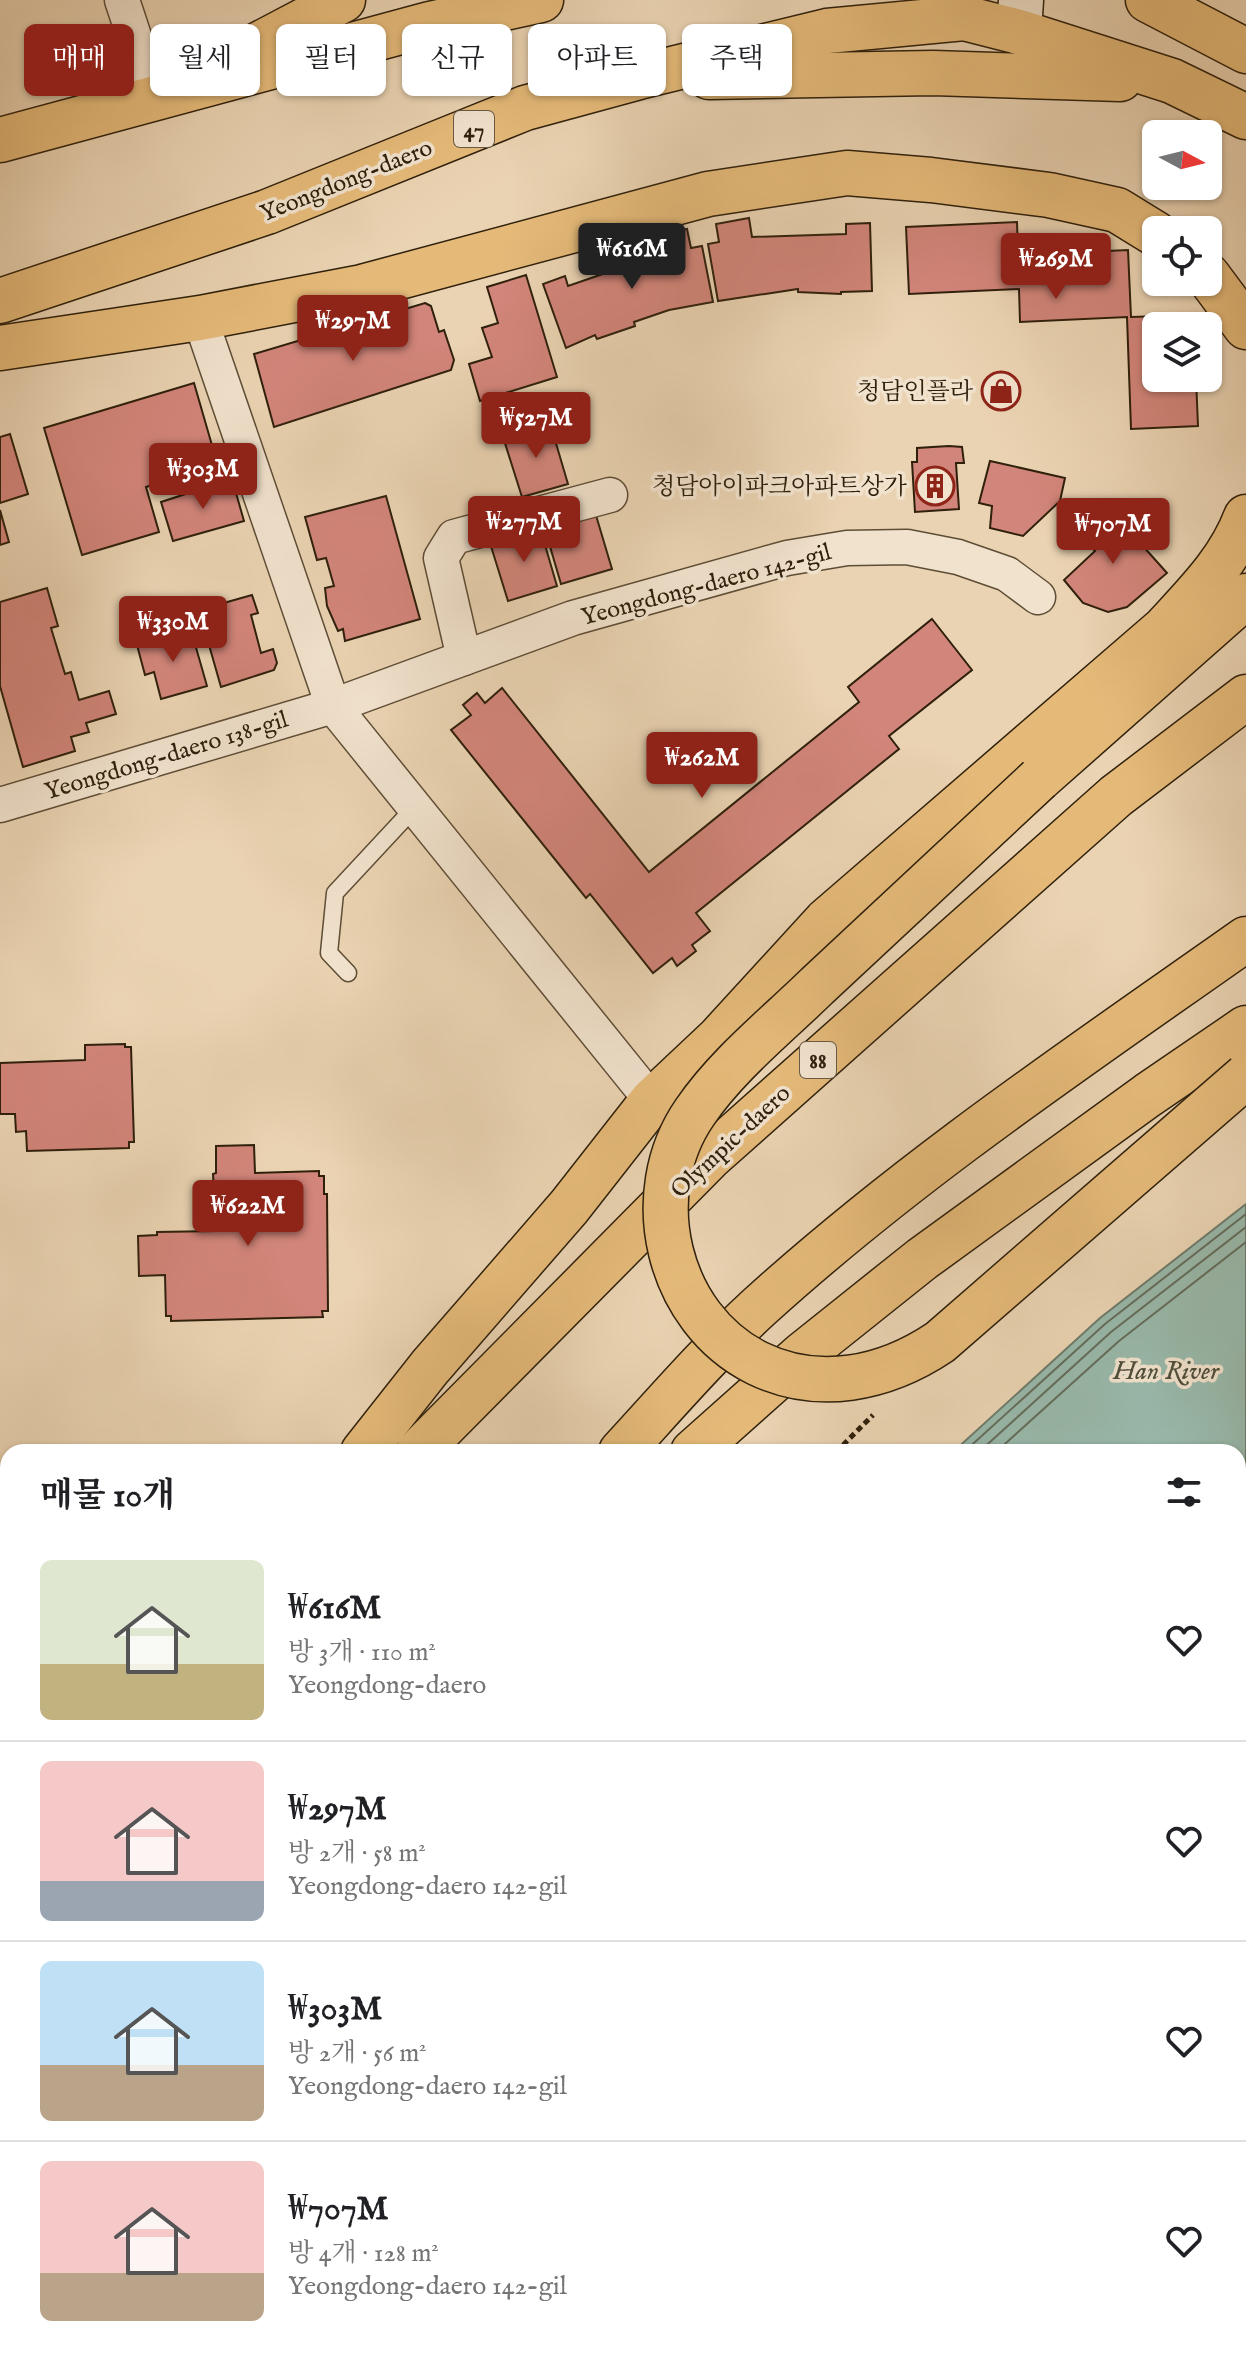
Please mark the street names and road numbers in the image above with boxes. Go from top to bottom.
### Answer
road number: 47 [454,111,494,147]
street label: Yeongdong-daero [256,133,437,230]
street label: Yeongdong-daero 142-gil [578,537,835,634]
street label: Yeongdong-daero 138-gil [41,705,292,808]
road number: 88 [800,1042,836,1078]
street label: Olympic-daero [664,1078,798,1206]

